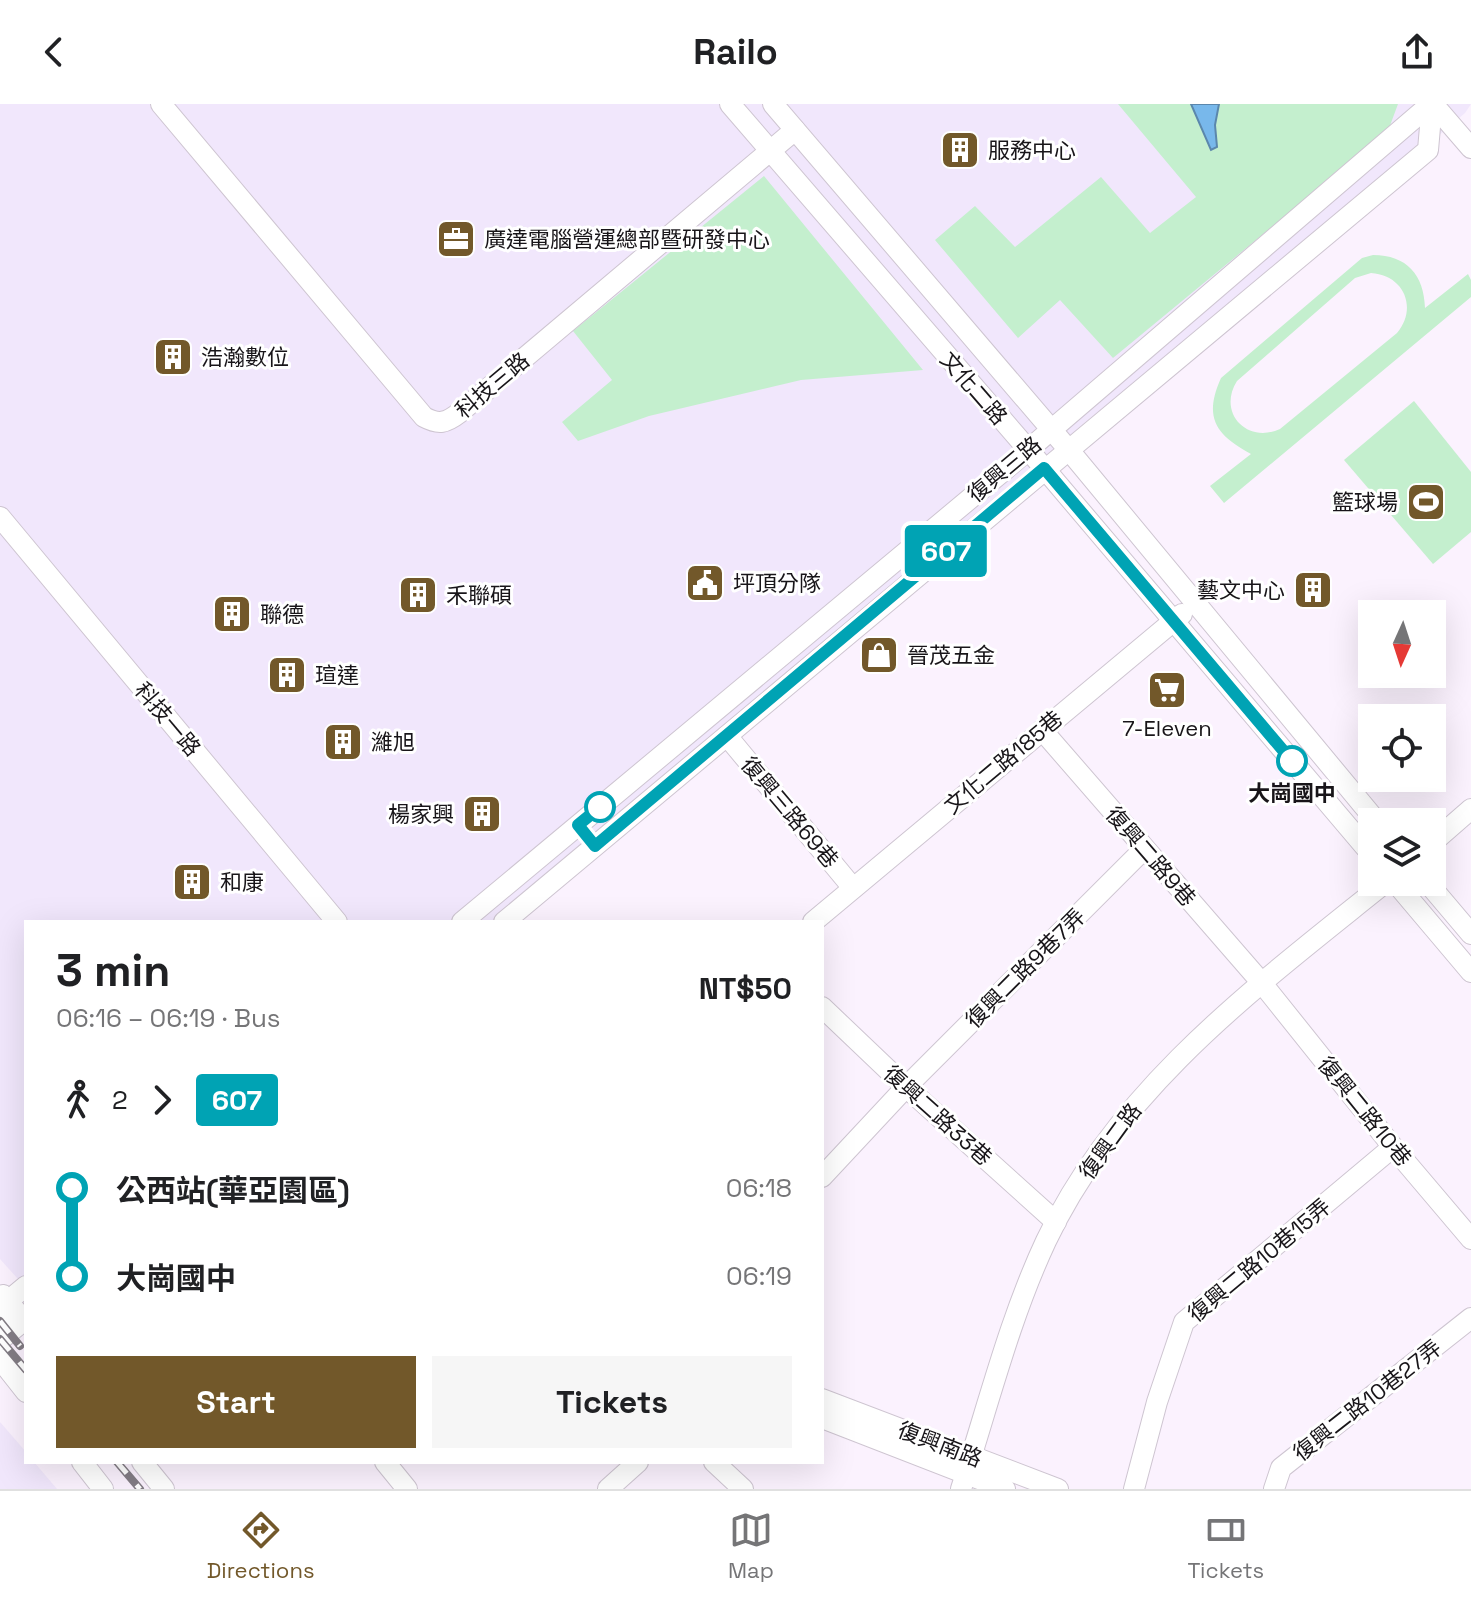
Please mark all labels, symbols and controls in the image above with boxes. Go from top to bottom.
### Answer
text: Railo [693,29,778,75]
icon: back [32,30,76,74]
icon: share [1395,30,1439,74]
building icon: 服務中心 [939,129,981,171]
place label: 服務中心 [988,136,1076,164]
office icon: 廣達電腦營運總部暨研發中心 [435,218,477,260]
place label: 廣達電腦營運總部暨研發中心 [484,225,770,253]
building icon: 浩瀚數位 [152,336,194,378]
place label: 浩瀚數位 [201,343,289,371]
street label: 科技三路 [449,346,535,424]
street label: 文化二路 [935,346,1013,430]
street label: 復興三路 [961,430,1047,508]
sports icon: 籃球場 [1405,481,1447,523]
place label: 籃球場 [1332,488,1398,516]
line badge: 607 [900,525,992,577]
text: 607 [921,533,971,569]
public building icon: 坪頂分隊 [684,562,726,604]
place label: 坪頂分隊 [733,569,821,597]
building icon: 藝文中心 [1292,569,1334,611]
building icon: 禾聯碩 [397,574,439,616]
place label: 藝文中心 [1197,576,1285,604]
place label: 禾聯碩 [446,581,512,609]
building icon: 聯德 [211,593,253,635]
place label: 聯德 [260,600,304,628]
north arrow [1358,600,1446,688]
map controls [1358,600,1446,896]
shop icon: 晉茂五金 [858,634,900,676]
place label: 晉茂五金 [907,641,995,669]
building icon: 瑄達 [266,654,308,696]
place label: 瑄達 [315,661,359,689]
supermarket icon: 7-Eleven [1146,669,1188,711]
street label: 科技一路 [129,676,207,762]
street label: 文化二路185巷 [938,704,1068,820]
button: locate [1358,704,1446,792]
place label: 7-Eleven [1122,714,1212,742]
building icon: 濰旭 [322,721,364,763]
place label: 濰旭 [371,728,415,756]
marker: 大崗國中 [1277,746,1307,776]
street label: 復興三路69巷 [735,751,845,873]
place label: 大崗國中 [1248,779,1336,807]
unlabelled marker [585,792,615,822]
building icon: 楊家興 [461,793,503,835]
place label: 楊家興 [388,800,454,828]
street label: 復興二路9巷 [1100,800,1202,912]
button: layers [1358,808,1446,896]
building icon: 和康 [171,861,213,903]
place label: 和康 [220,868,264,896]
street label: 復興二路9巷7弄 [959,902,1091,1034]
text: 3 min [56,943,170,999]
text: NT$50 [699,969,792,1008]
text: 06:16 – 06:19 · Bus [56,1001,281,1035]
street label: 復興二路10巷 [1312,1050,1418,1172]
street label: 復興二路33巷 [878,1059,998,1171]
icon: walk [56,1078,100,1122]
icon: forward [140,1078,184,1122]
text: 607 [212,1082,262,1118]
text: 2 [112,1083,128,1117]
street label: 復興二路 [1073,1097,1147,1185]
text: 公西站(華亞園區) [116,1171,350,1210]
text: 06:18 [726,1171,792,1205]
street label: 復興二路10巷15弄 [1182,1192,1336,1328]
text: 大崗國中 [116,1259,236,1298]
text: 06:19 [726,1259,792,1293]
street label: 復興二路10巷27弄 [1287,1333,1447,1467]
button: Start [56,1356,416,1448]
button: Tickets [432,1356,792,1448]
street label: 復興南路 [894,1415,986,1473]
tab: Directions [207,1508,315,1584]
tab: Map [728,1508,774,1584]
tab: Tickets [1187,1508,1264,1584]

